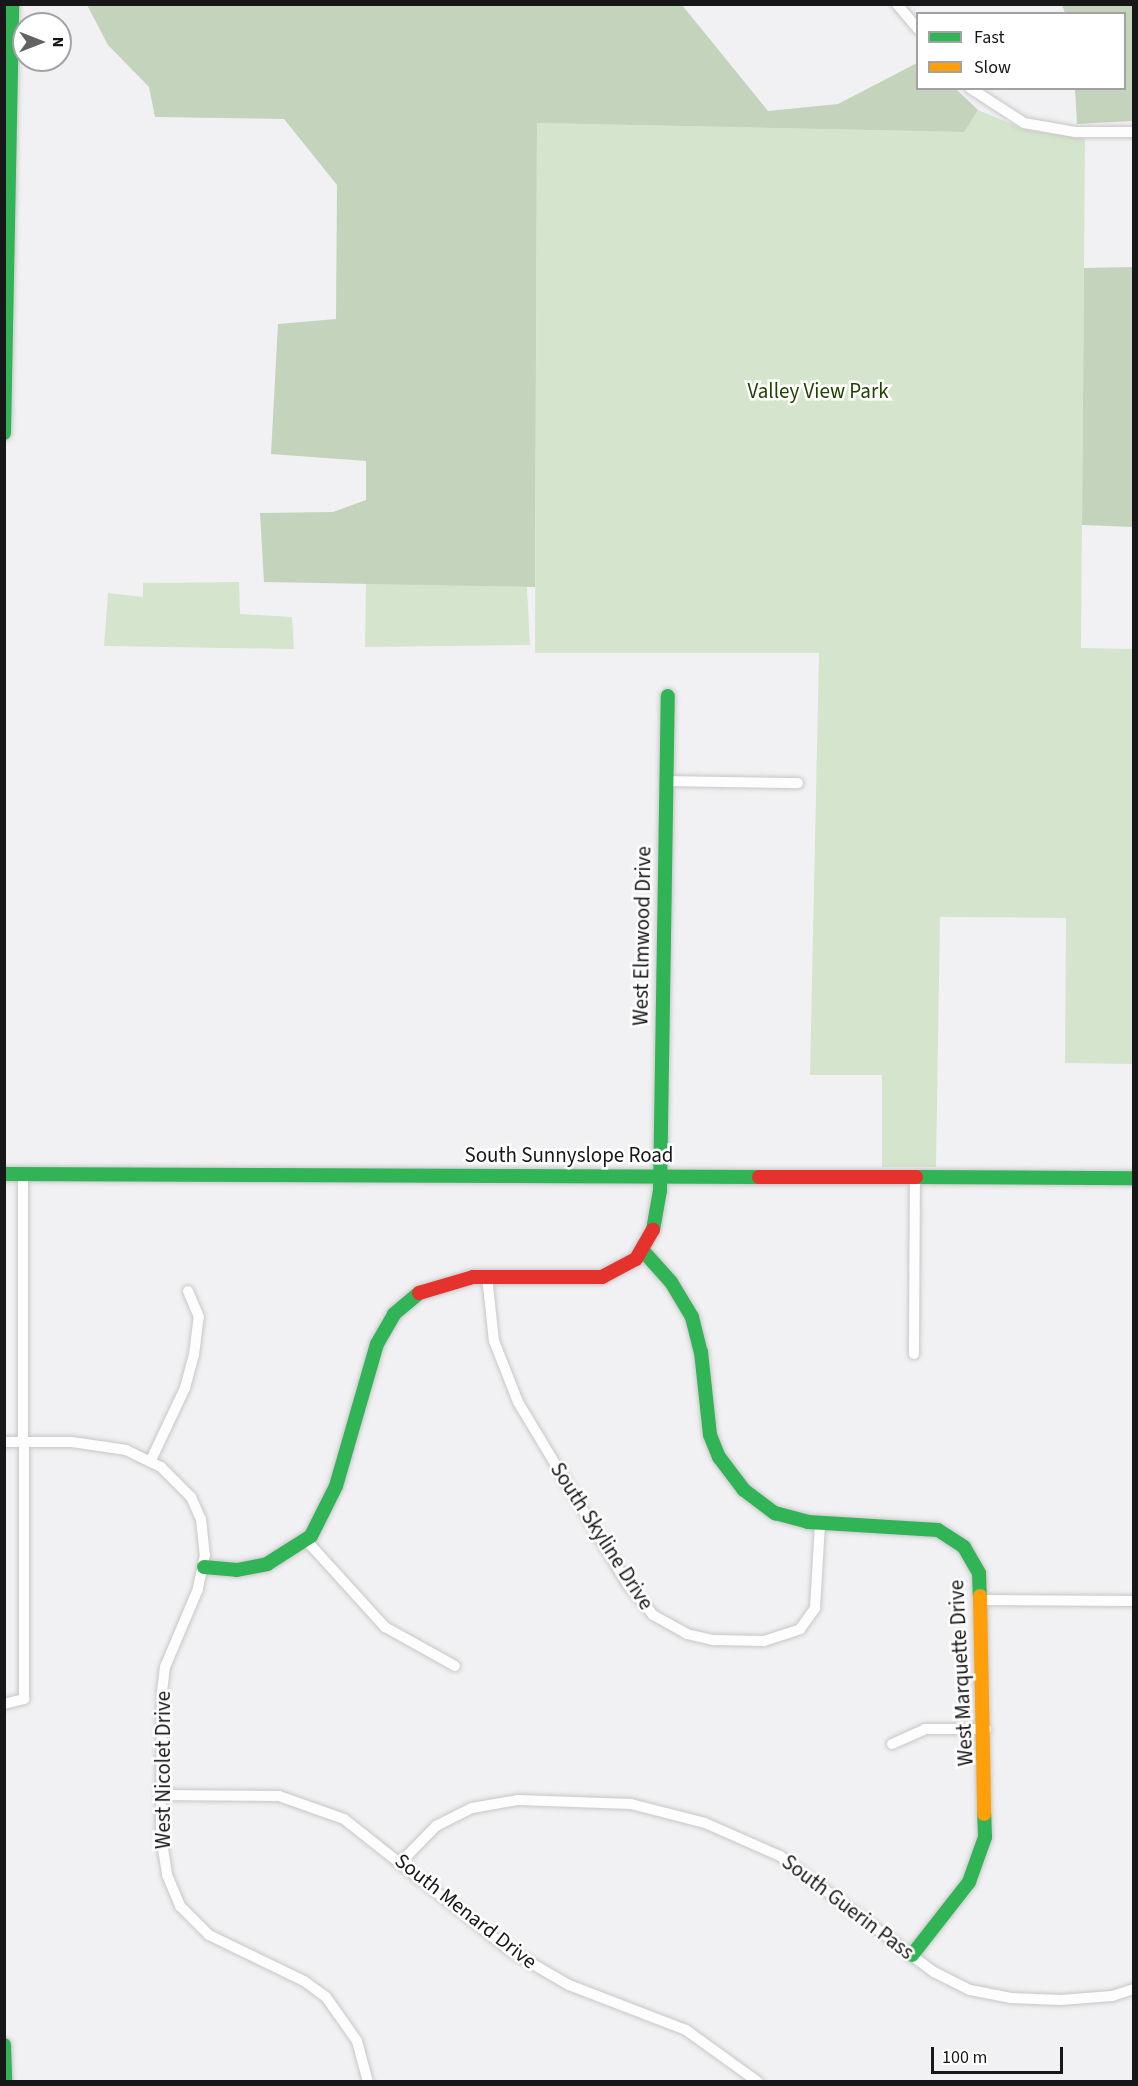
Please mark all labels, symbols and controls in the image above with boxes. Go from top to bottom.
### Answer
north arrow [12,12,72,72]
legend [916,12,1126,90]
text: Fast [974,25,1005,50]
text: N [47,37,69,47]
text: Slow [974,55,1011,80]
park label: Valley View Park [747,378,889,404]
street label: West Elmwood Drive [628,846,656,1026]
street label: South Sunnyslope Road [464,1142,674,1168]
street label: South Skyline Drive [545,1458,659,1614]
street label: West Marquette Drive [944,1579,978,1767]
street label: West Nicolet Drive [150,1691,176,1849]
street label: South Menard Drive [390,1848,542,1974]
street label: South Guerin Pass [777,1849,919,1965]
scale bar [934,2035,1066,2073]
text: 100 m [942,2045,987,2070]

